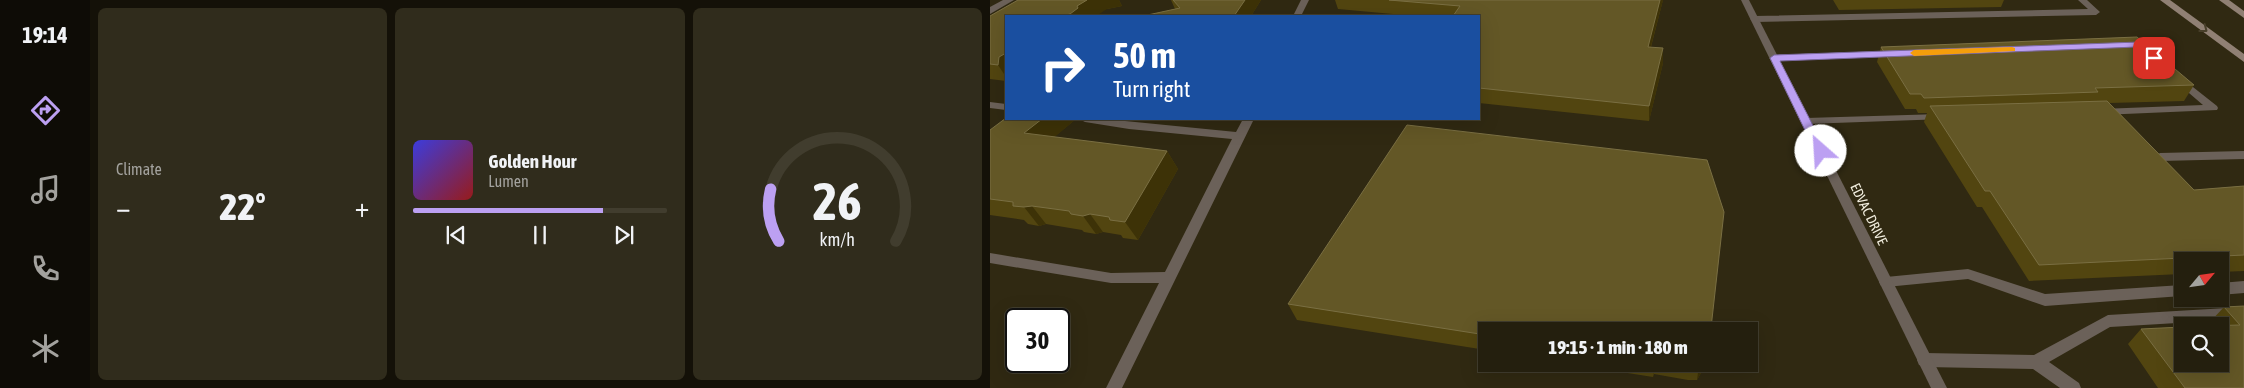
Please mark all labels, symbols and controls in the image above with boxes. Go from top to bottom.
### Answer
text: 19:14 [22,22,68,48]
one-way arrow [2198,23,2208,32]
icon: right [1030,35,1095,100]
text: 50 m [1113,35,1176,75]
pin [2133,37,2175,79]
icon: arrive [2140,44,2168,72]
text: Turn right [1113,76,1190,102]
icon: directions [28,93,63,128]
position arrow [1794,124,1846,176]
text: Golden Hour [488,150,576,172]
text: Climate [116,160,162,178]
text: 26 [813,171,862,231]
icon: music [28,172,63,207]
text: Lumen [488,172,529,190]
street label: EDVAC DRIVE [1847,181,1891,247]
text: 22° [220,185,266,228]
text: − [116,191,131,223]
text: + [355,191,369,223]
icon: previous [442,221,470,249]
icon: pause [526,221,554,249]
icon: next [610,221,638,249]
text: km/h [820,229,855,250]
icon: phone [28,251,63,286]
north arrow [2174,252,2229,308]
map controls [2174,252,2229,372]
speed limit sign: 30 [1005,308,1070,373]
button: search [2174,317,2229,372]
icon: climate [28,331,63,366]
text: 19:15 · 1 min · 180 m [1548,336,1688,358]

